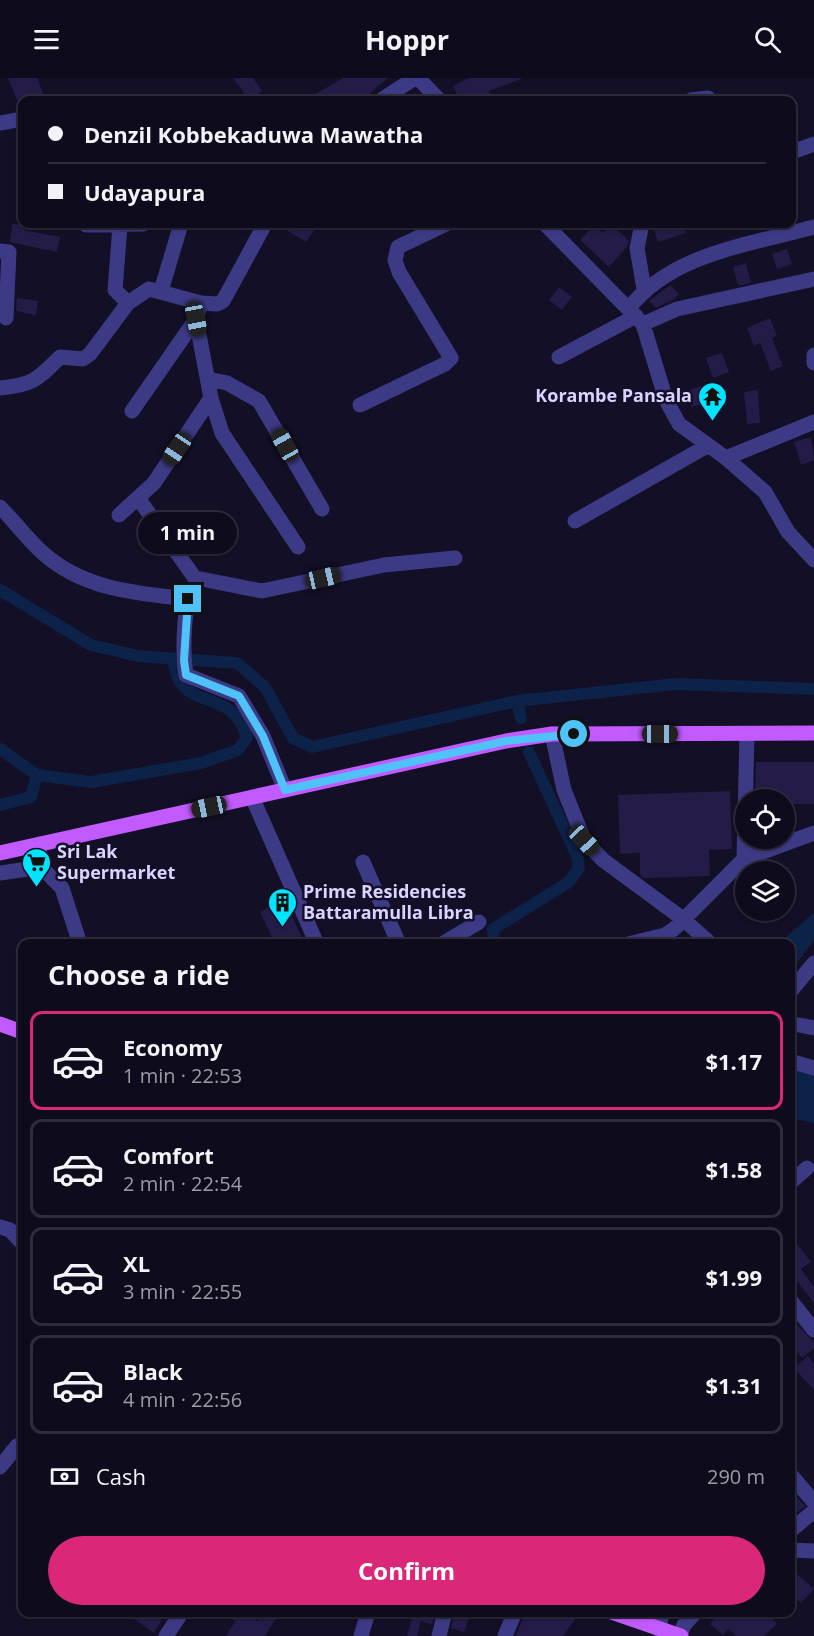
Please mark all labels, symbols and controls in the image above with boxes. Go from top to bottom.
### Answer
text: Hoppr [365,21,449,58]
icon: menu [30,23,63,56]
icon: search [751,23,784,56]
text: Denzil Kobbekaduwa Mawatha [84,119,423,149]
text: Udayapura [84,177,205,207]
car [184,300,208,338]
temple icon: Korambe Pansala [697,380,729,422]
place label: Korambe Pansala [535,383,692,407]
car [268,425,302,465]
car [159,429,195,469]
callout: 1 min [138,512,237,554]
text: 1 min [160,519,215,546]
car [303,565,343,591]
route end [174,585,201,612]
route start [560,720,587,747]
car [642,725,678,743]
map controls [735,789,795,921]
button: locate [735,789,795,849]
car [190,794,228,820]
car [565,821,603,859]
place label: Sri Lak Supermarket [57,839,175,884]
supermarket icon: Sri Lak Supermarket [20,846,52,888]
button: layers [735,861,795,921]
place label: Prime Residencies Battaramulla Libra [303,879,474,924]
building icon: Prime Residencies Battaramulla Libra [266,886,298,928]
text: Choose a ride [48,956,230,993]
text: Economy [123,1032,222,1062]
icon: car [51,1034,105,1088]
text: $1.17 [705,1046,762,1076]
text: 1 min · 22:53 [123,1062,242,1089]
text: Comfort [123,1140,214,1170]
icon: car [51,1142,105,1196]
text: $1.58 [705,1154,762,1184]
text: 2 min · 22:54 [123,1170,242,1197]
text: XL [123,1248,150,1278]
icon: car [51,1250,105,1304]
text: $1.99 [705,1262,762,1292]
text: 3 min · 22:55 [123,1278,242,1305]
text: Black [123,1356,183,1386]
icon: car [51,1358,105,1412]
text: $1.31 [705,1370,762,1400]
text: 4 min · 22:56 [123,1386,242,1413]
icon: cash [48,1460,81,1493]
text: Cash [96,1461,146,1491]
text: 290 m [707,1463,765,1490]
button: Confirm [48,1536,765,1605]

